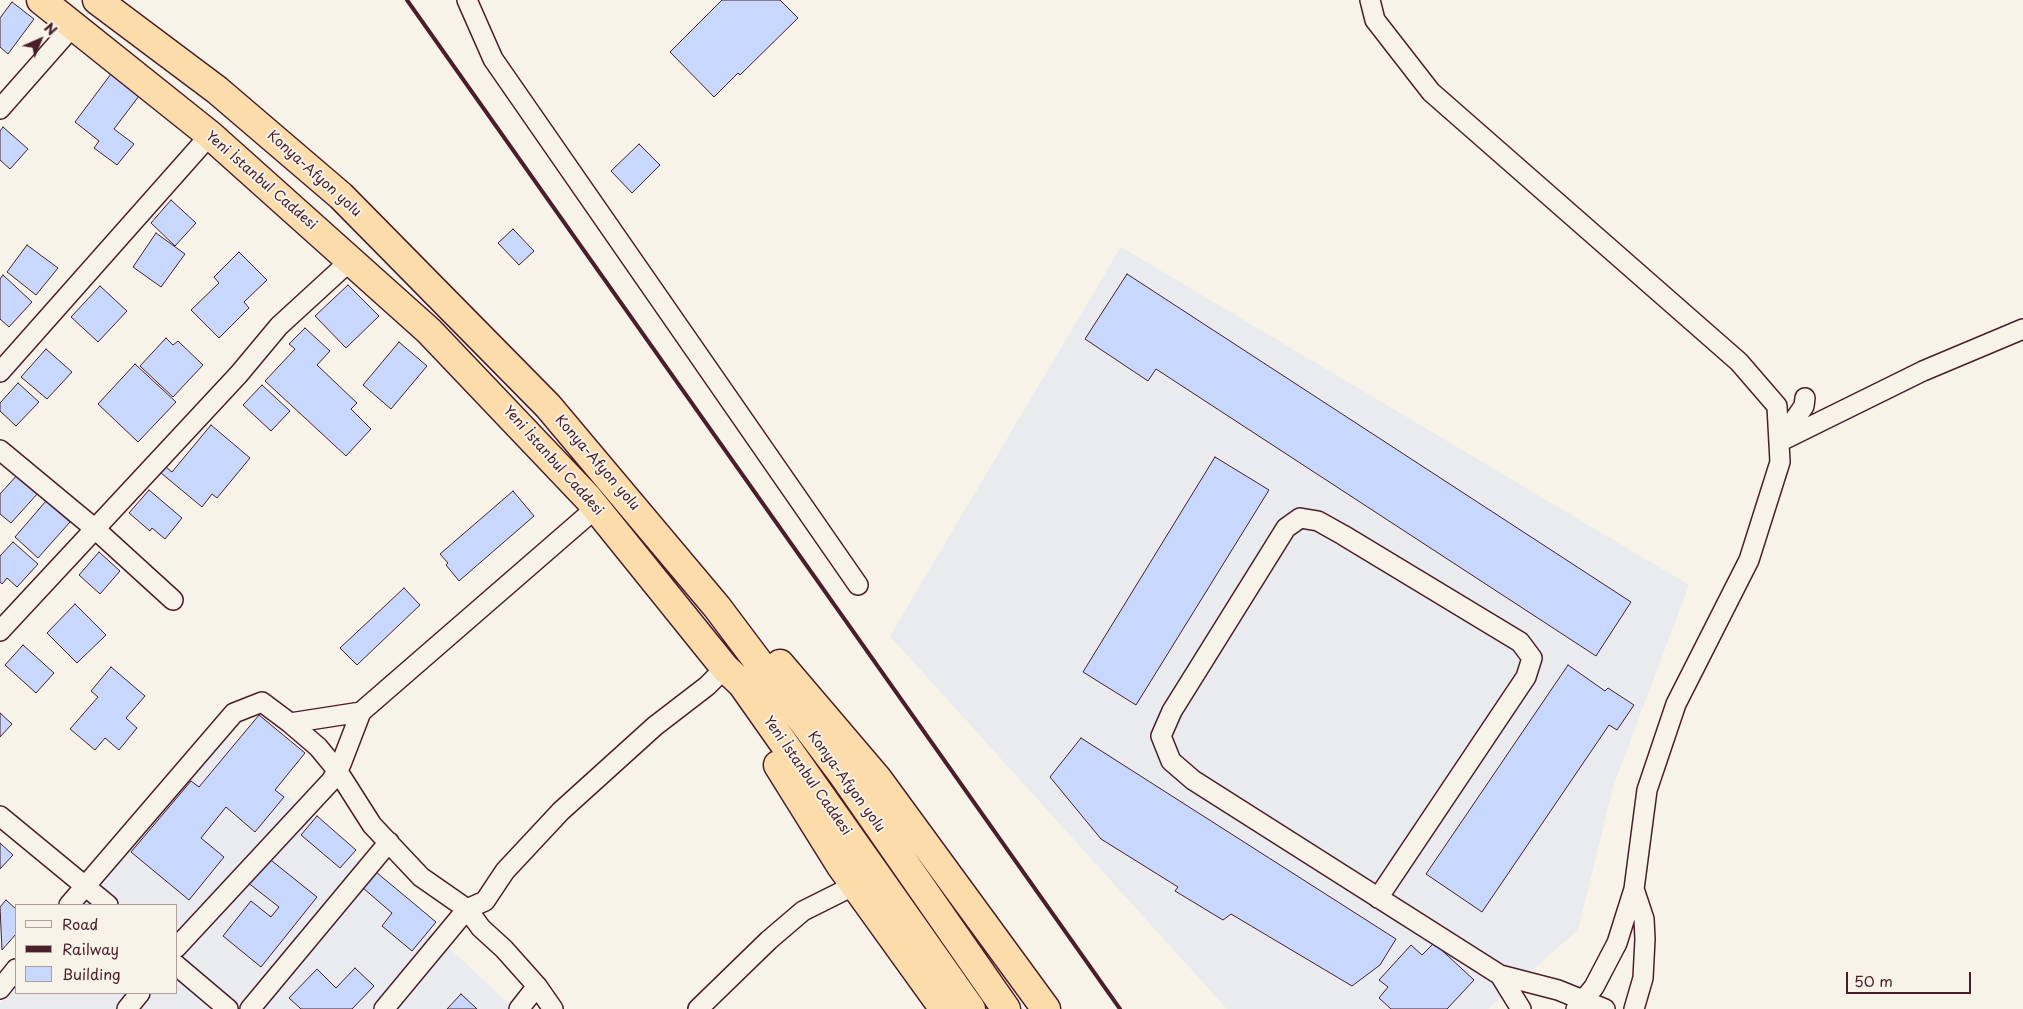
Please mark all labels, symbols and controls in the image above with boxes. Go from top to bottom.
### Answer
north arrow [15,15,65,65]
text: N [39,17,62,40]
street label: Konya-Afyon yolu [264,127,364,221]
street label: Yeni İstanbul Caddesi [202,128,320,234]
street label: Yeni İstanbul Caddesi [499,403,607,519]
street label: Konya-Afyon yolu [551,412,643,514]
street label: Yeni İstanbul Caddesi [760,713,854,839]
street label: Konya-Afyon yolu [804,728,888,836]
legend [15,904,178,994]
text: Road [62,912,98,935]
text: Railway [62,937,119,960]
text: Building [62,962,121,985]
scale bar [1848,962,1973,994]
text: 50 m [1854,969,1893,992]

